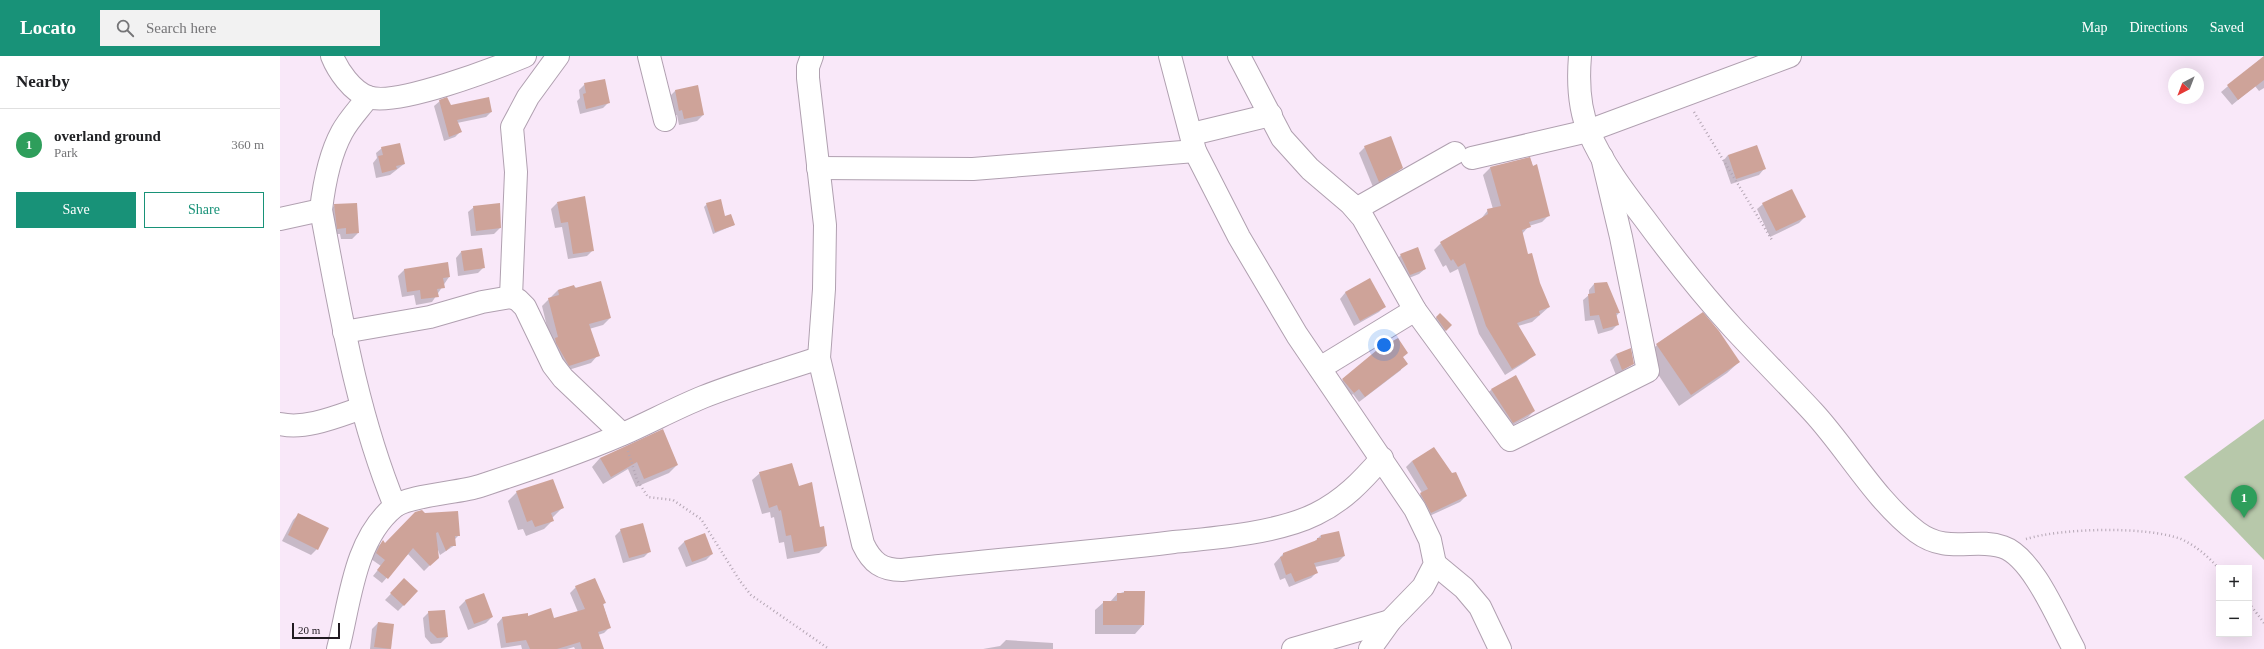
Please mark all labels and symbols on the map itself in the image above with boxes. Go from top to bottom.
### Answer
north arrow [2168,68,2204,104]
your location [1374,335,1394,355]
pin: 1 [2231,485,2257,518]
scale bar [292,621,340,640]

